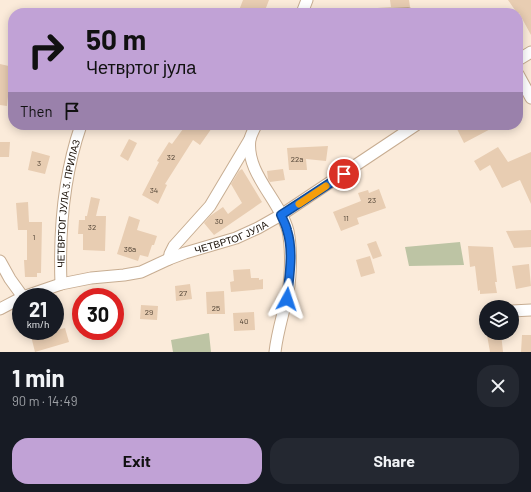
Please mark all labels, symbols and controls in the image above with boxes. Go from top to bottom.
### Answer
text: 50 m [86,22,146,56]
icon: right [20,24,72,76]
text: Четвртог јула [86,56,196,78]
icon: arrive [61,100,83,122]
text: Then [20,102,53,120]
street label: ЧЕТВРТОГ ЈУЛА 3. ПРИЛАЗ [55,138,82,268]
house number: 32 [167,152,175,162]
house number: 22a [291,154,303,164]
pin [327,157,361,191]
house number: 3 [37,158,41,168]
icon: arrive [333,163,355,185]
house number: 34 [150,185,158,195]
house number: 23 [368,195,376,205]
house number: 11 [343,213,349,223]
house number: 30 [215,216,223,226]
street label: ЧЕТВРТОГ ЈУЛА [193,218,270,256]
house number: 32 [88,222,96,232]
house number: 1 [33,232,36,242]
house number: 36a [124,244,136,254]
position arrow [266,278,308,320]
speed limit sign: 30 [72,288,124,340]
house number: 27 [179,288,187,298]
text: 21 [29,297,47,321]
map controls [479,300,519,340]
button: layers [479,300,519,340]
house number: 25 [212,303,220,313]
house number: 29 [145,307,153,317]
house number: 40 [240,316,248,326]
text: km/h [27,318,49,330]
text: 1 min [12,363,65,392]
button: close [477,365,519,407]
text: 90 m · 14:49 [12,393,77,409]
button: Exit [12,438,262,484]
button: Share [270,438,519,484]

